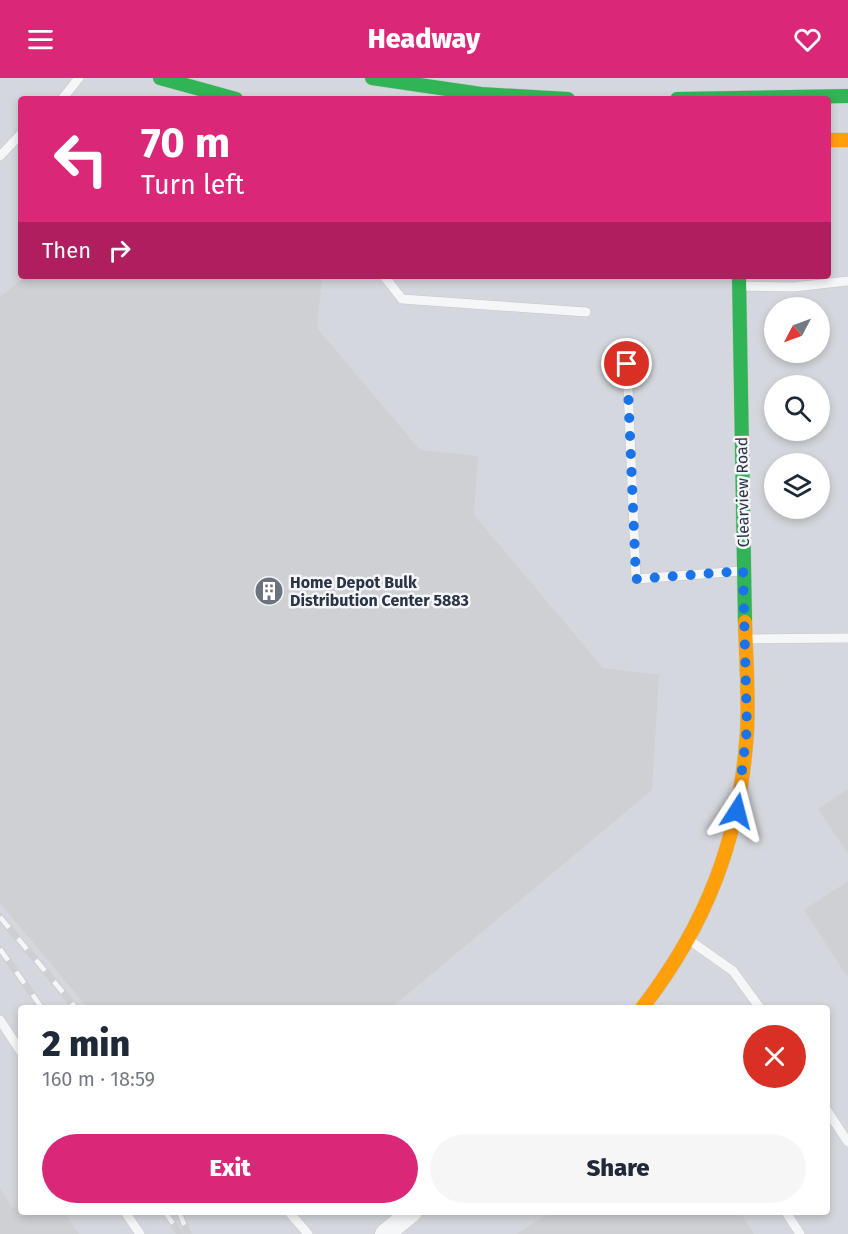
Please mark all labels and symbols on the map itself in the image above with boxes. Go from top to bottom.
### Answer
north arrow [764,297,830,363]
pin [601,338,652,389]
street label: Clearview Road [732,437,753,547]
place label: Home Depot Bulk Distribution Center 5883 [290,573,469,610]
building icon: Home Depot Bulk Distribution Center 5883 [253,575,285,607]
position arrow [705,779,769,843]

